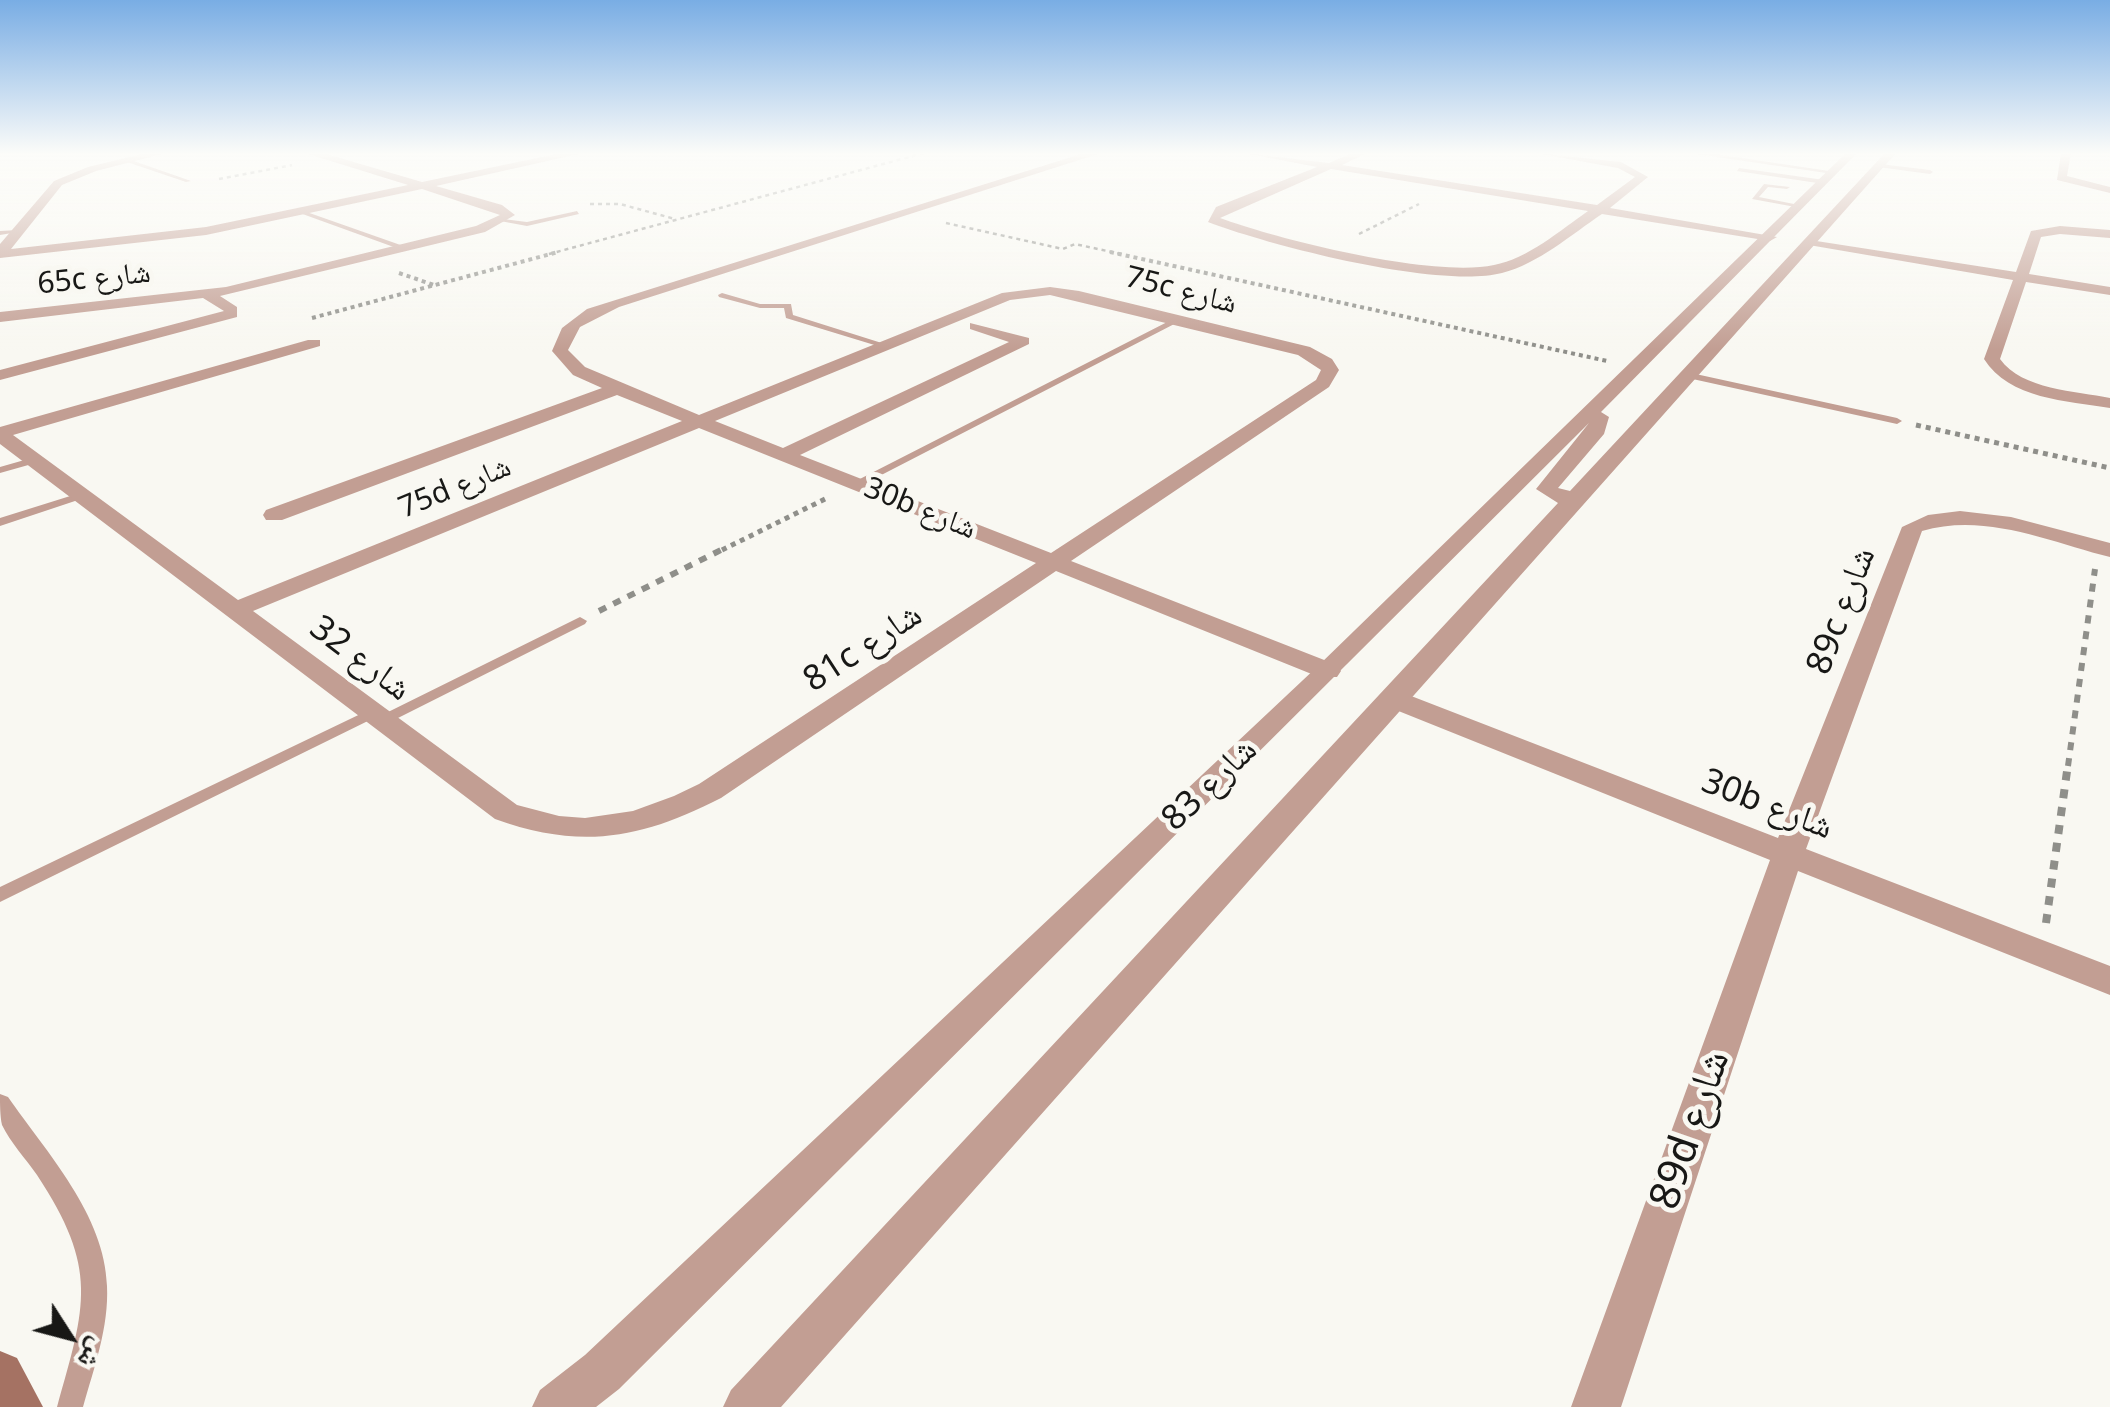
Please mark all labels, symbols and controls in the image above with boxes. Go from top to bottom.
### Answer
street label: 65c شارع [36,255,152,303]
street label: 75c شارع [1122,260,1240,322]
street label: 75d شارع [394,449,516,527]
street label: 30b شارع [859,470,981,548]
street label: 89c شارع [1799,542,1885,680]
street label: 81c شارع [796,594,930,702]
street label: شارع 32 [301,607,419,711]
street label: شارع 83 [1154,730,1266,840]
street label: 30b شارع [1695,761,1839,849]
street label: 89d شارع [1640,1044,1742,1216]
north arrow [20,1287,120,1387]
text: ش [70,1331,118,1378]

